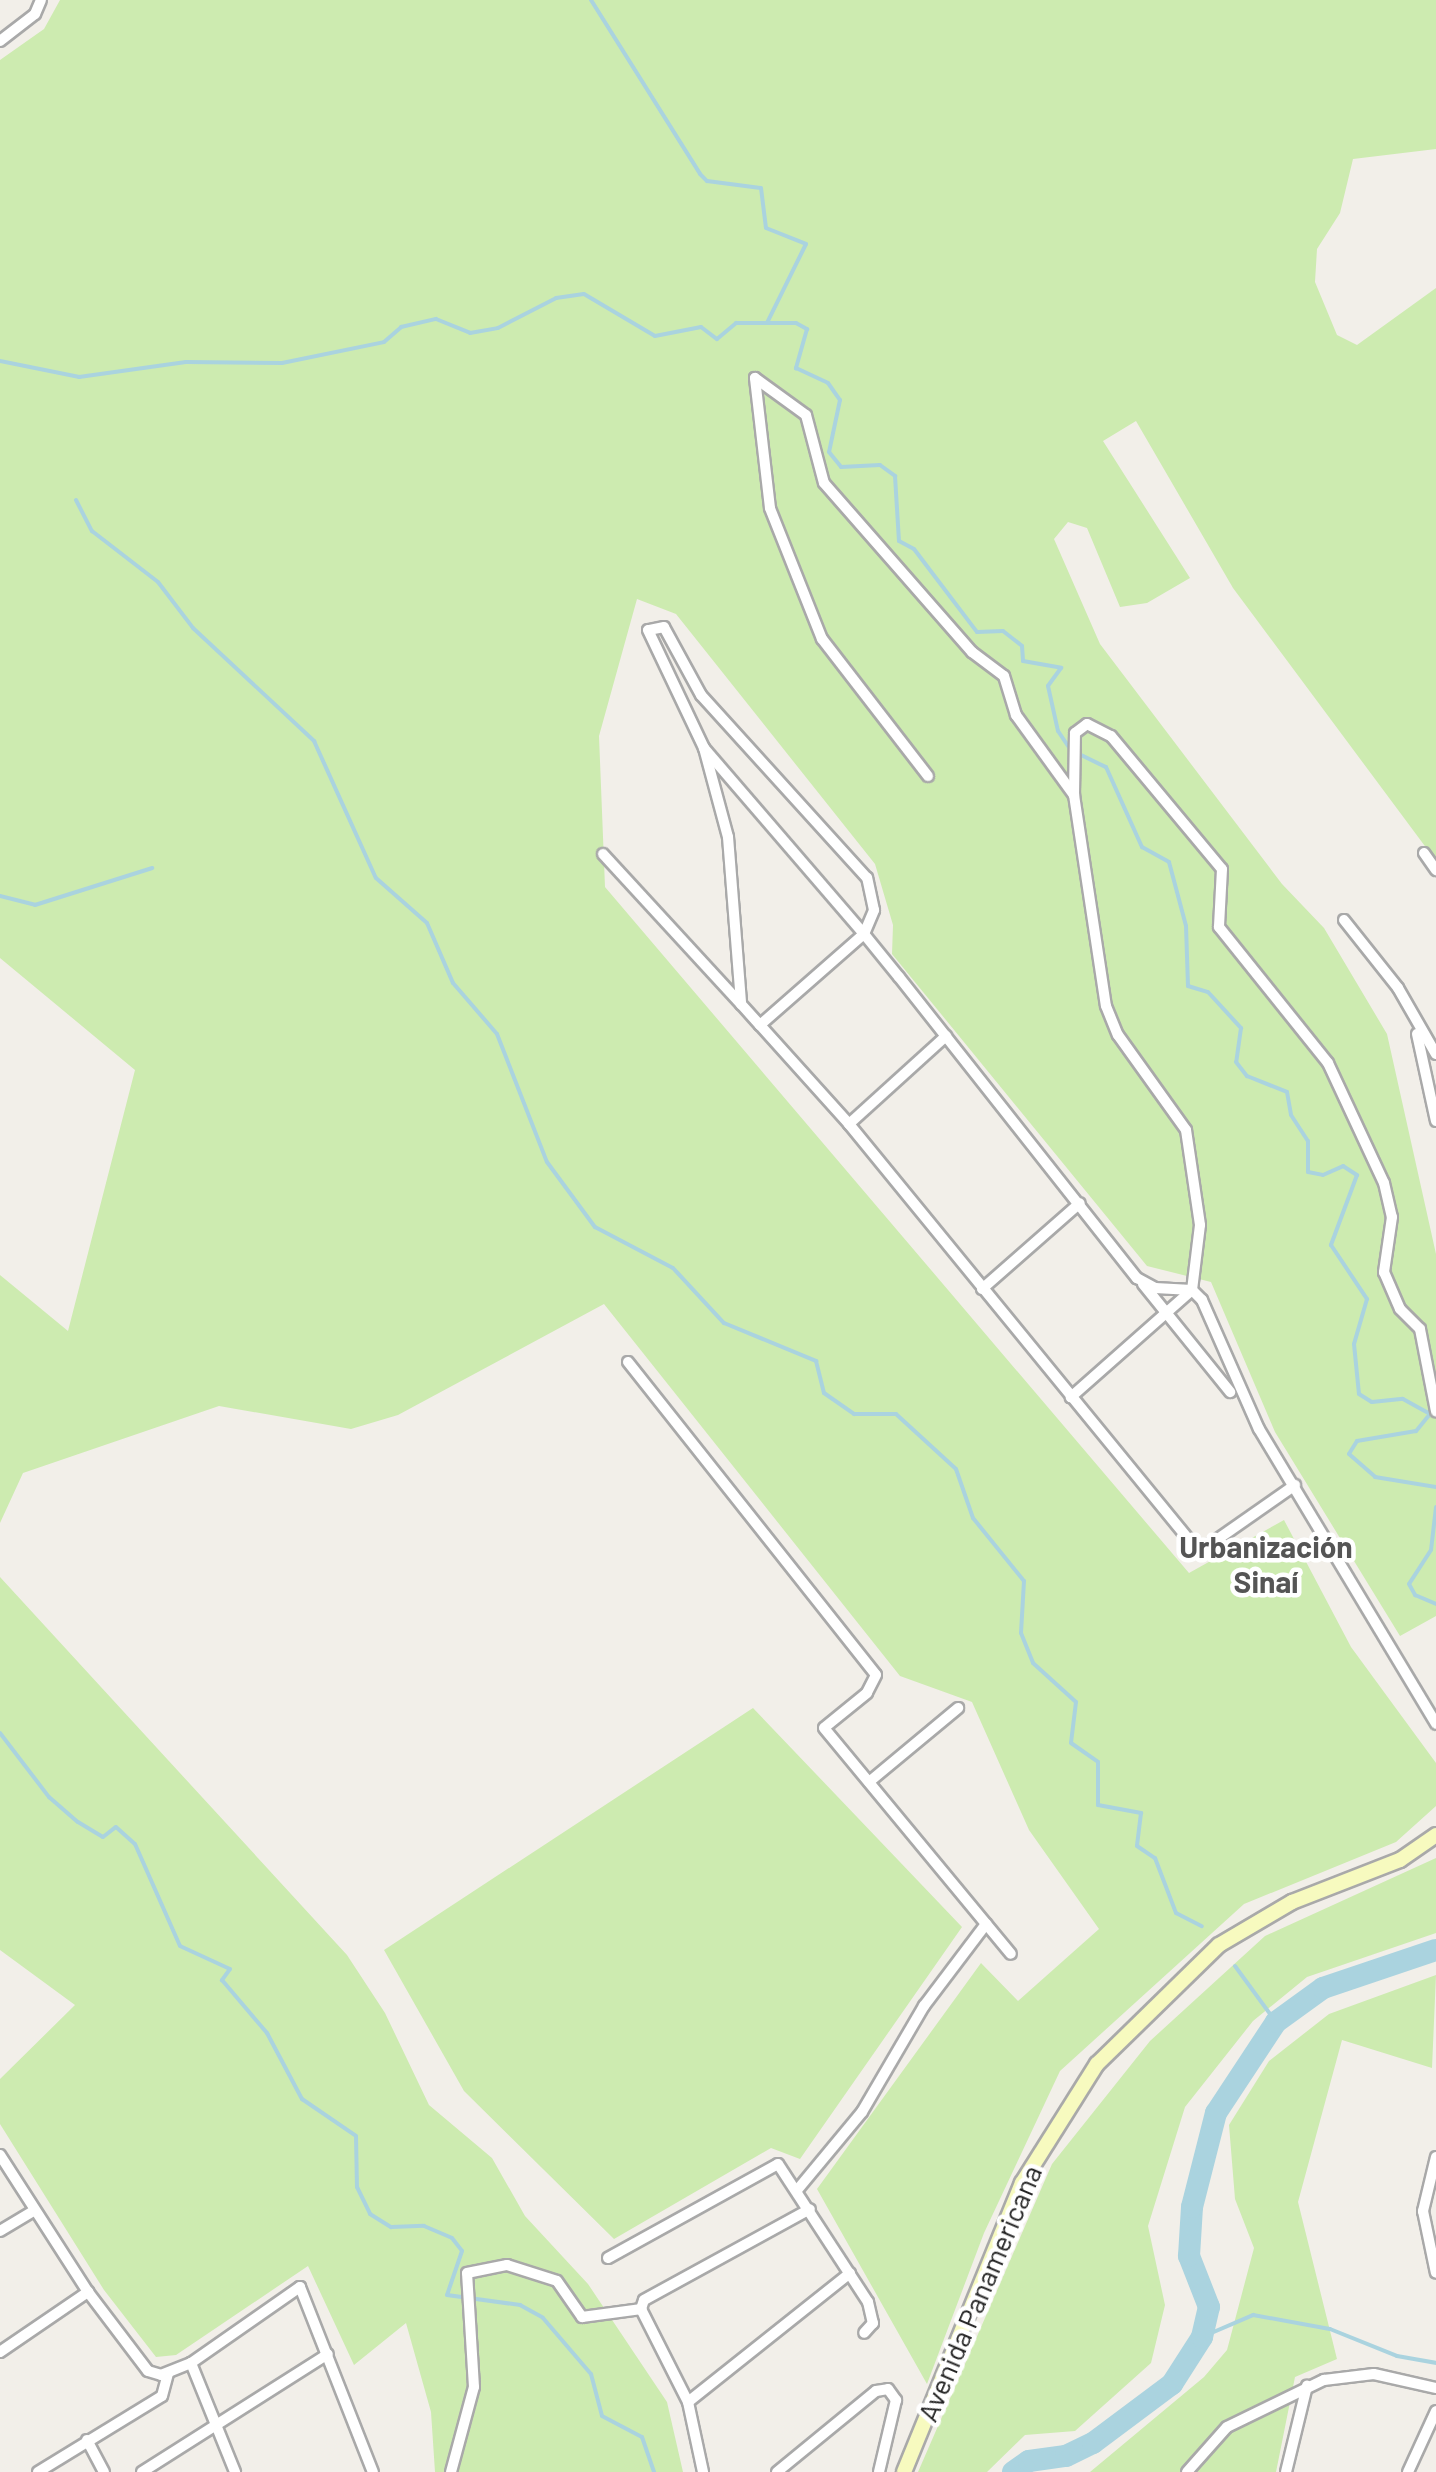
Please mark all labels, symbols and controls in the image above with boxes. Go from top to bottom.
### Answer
district label: Urbanización Sinaí [1179,1528,1353,1598]
street label: Avenida Panamericana [910,2160,1048,2426]

